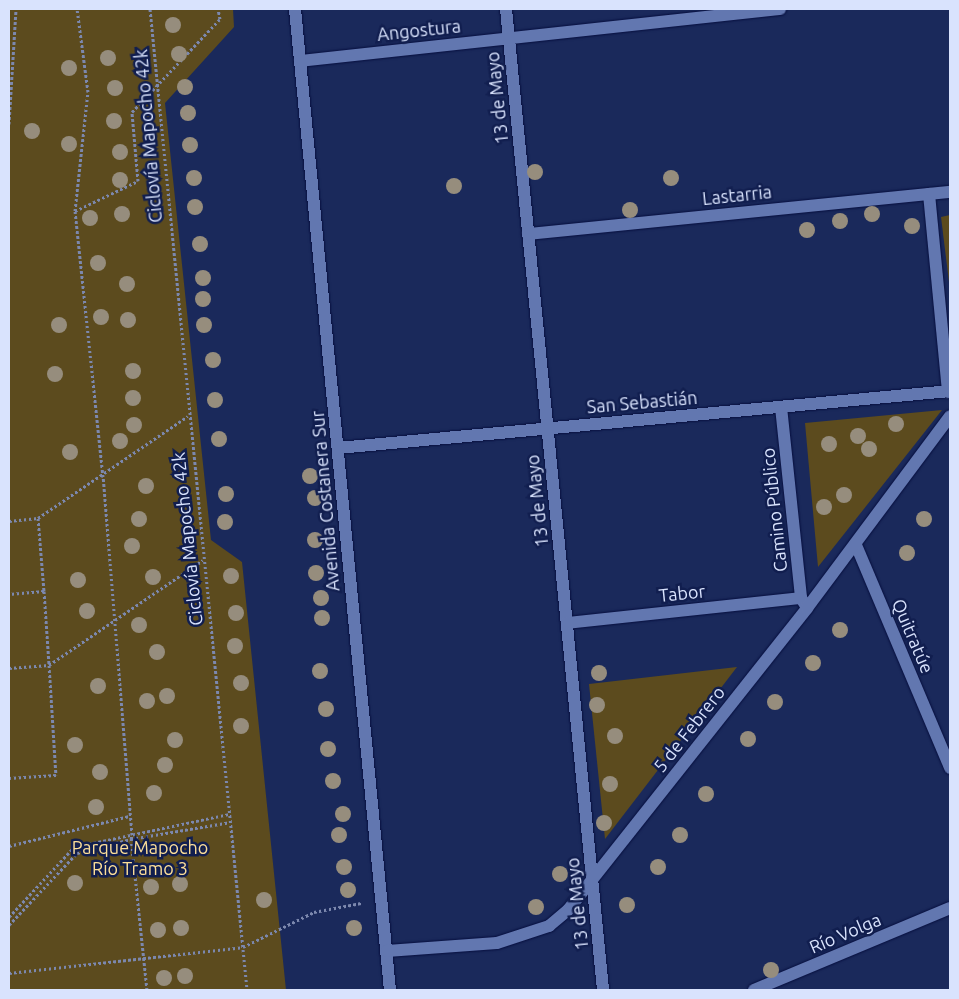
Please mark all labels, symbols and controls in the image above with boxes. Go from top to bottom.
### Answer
street label: Angostura [376,15,462,45]
street label: Ciclovía Mapocho 42k [130,48,166,224]
street label: 13 de Mayo [481,51,513,145]
street label: Lastarria [701,181,773,209]
street label: San Sebastián [586,386,698,418]
street label: Avenida Costanera Sur [306,410,344,592]
street label: Camino Público [757,447,791,573]
street label: Ciclovía Mapocho 42k [167,451,207,627]
street label: 13 de Mayo [521,454,553,548]
street label: Tabor [658,580,706,606]
street label: Quitratúe [888,595,938,677]
street label: 5 de Febrero [649,682,729,776]
park label: Parque Mapocho Río Tramo 3 [72,837,208,880]
street label: 13 de Mayo [561,857,593,951]
street label: Río Volga [806,908,884,958]

